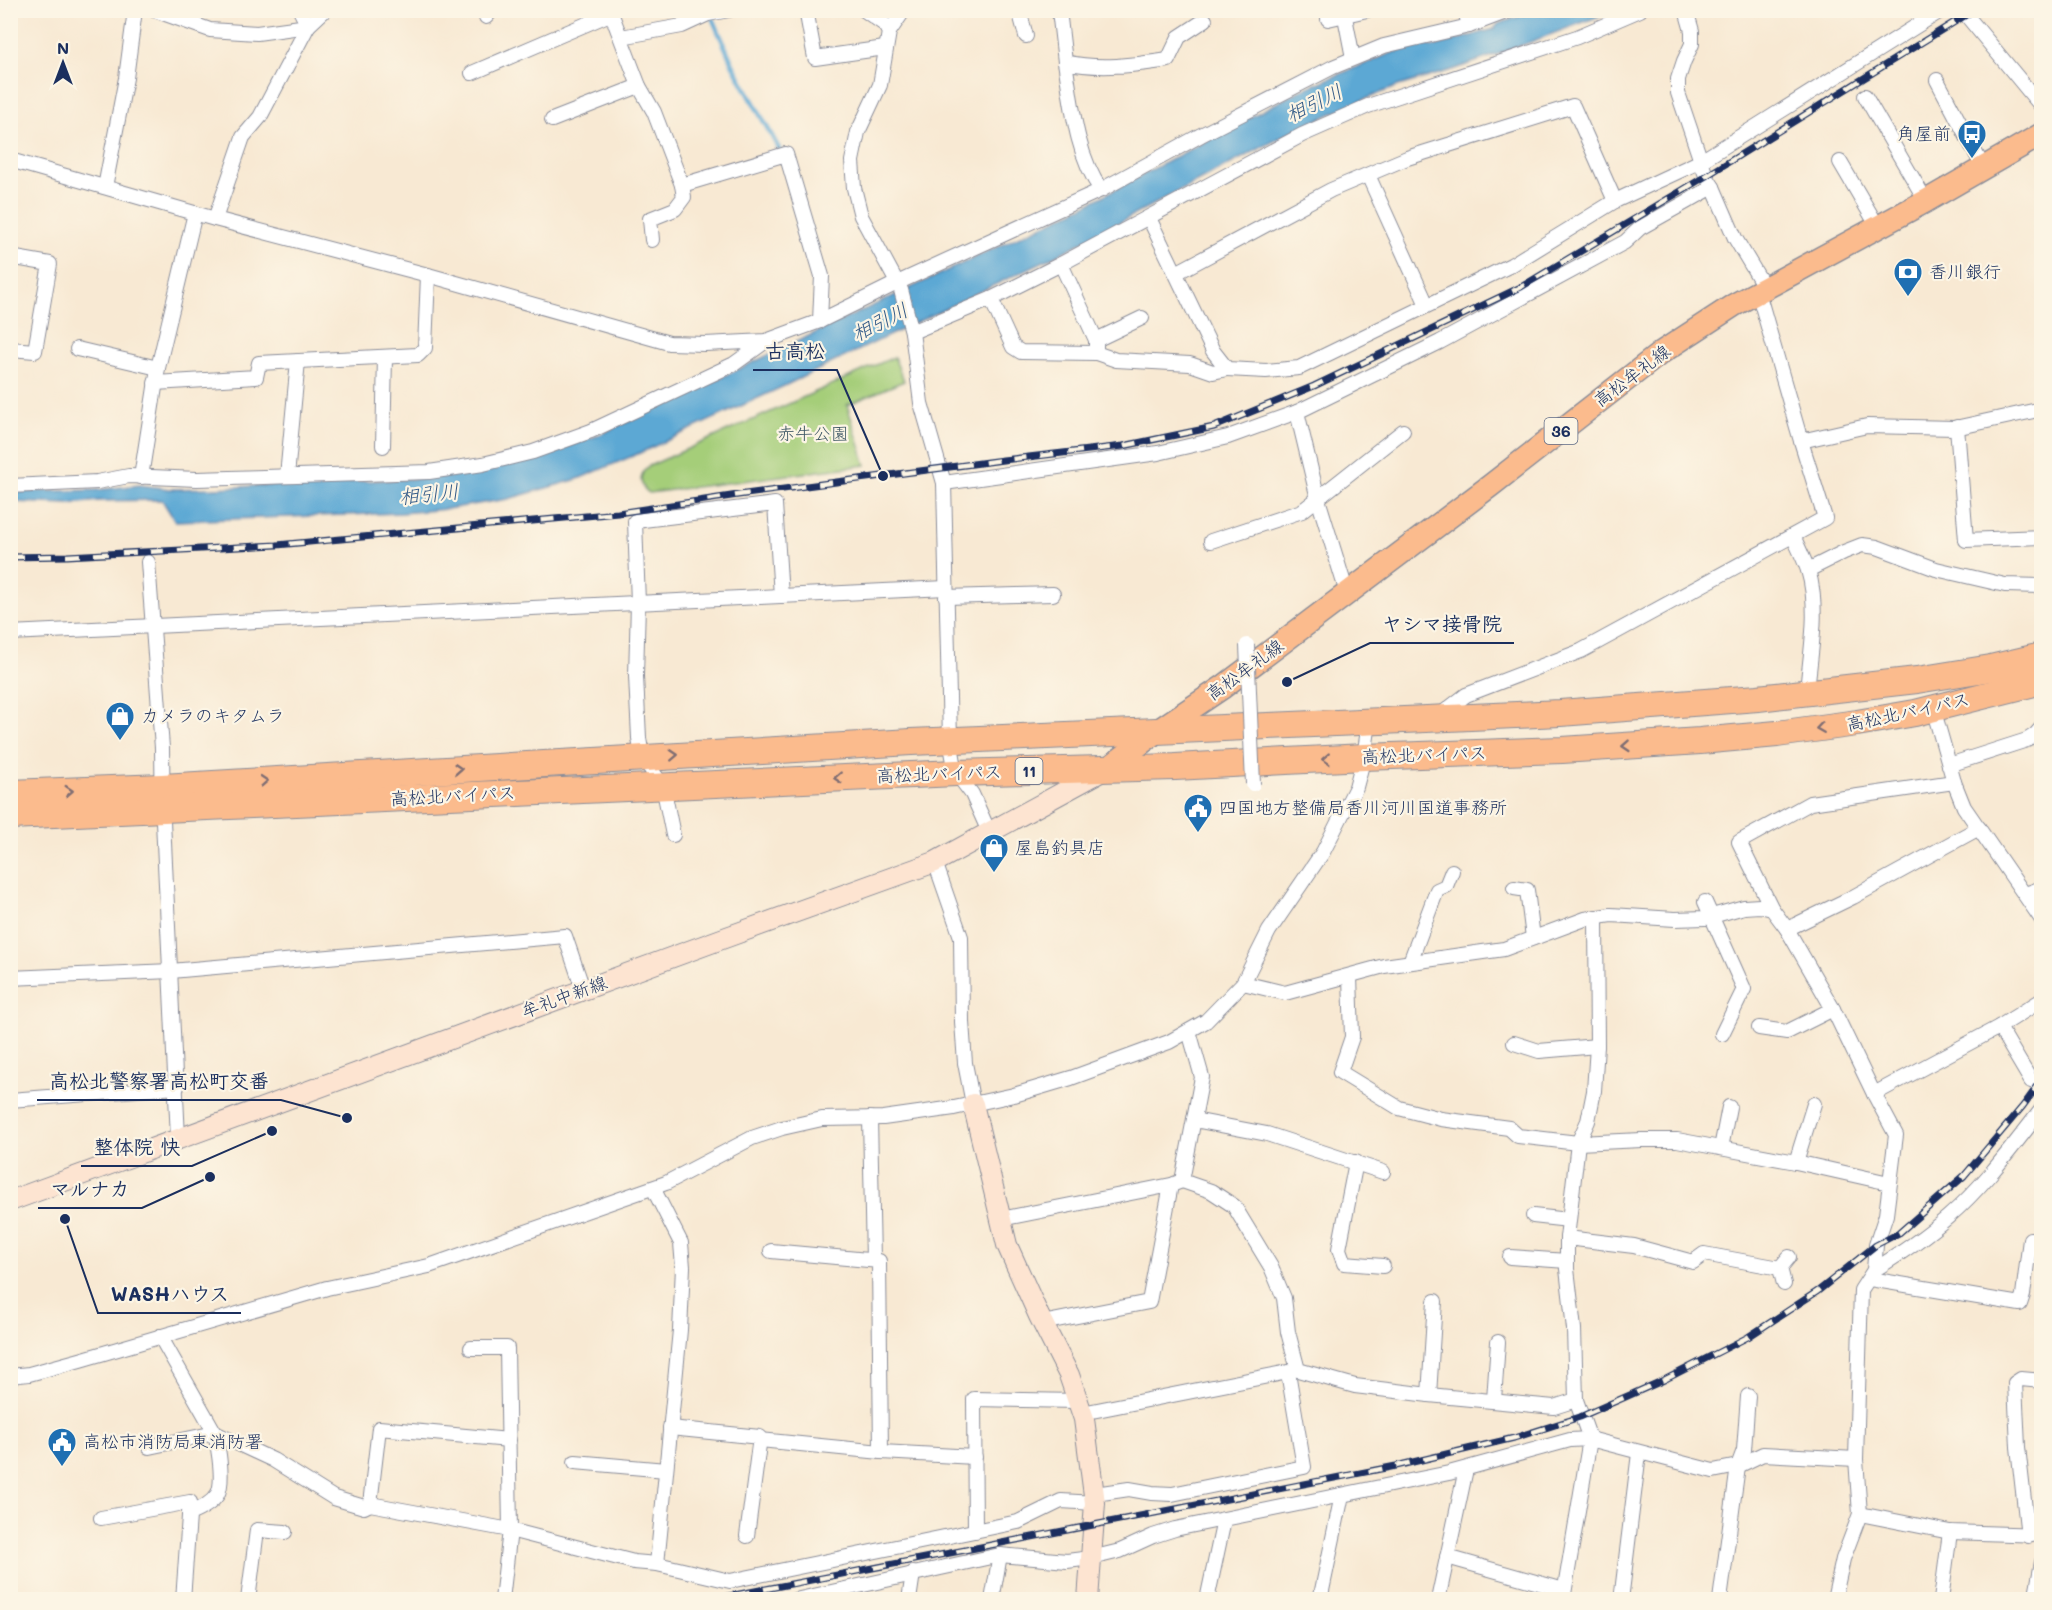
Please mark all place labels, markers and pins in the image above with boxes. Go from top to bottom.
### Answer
bus stop icon: 角屋前 [1956,118,1988,160]
place label: 角屋前 [1897,121,1951,145]
bank icon: 香川銀行 [1892,256,1924,298]
place label: 香川銀行 [1929,259,2001,283]
callout: 古高松 [753,332,837,370]
callout: ヤシマ接骨院 [1370,605,1514,643]
shop icon: カメラのキタムラ [104,700,136,742]
place label: カメラのキタムラ [141,703,285,727]
public building icon: 四国地方整備局香川河川国道事務所 [1182,792,1214,834]
place label: 四国地方整備局香川河川国道事務所 [1219,795,1507,819]
shop icon: 屋島釣具店 [978,832,1010,874]
place label: 屋島釣具店 [1015,835,1105,859]
callout: 高松北警察署高松町交番 [37,1062,281,1100]
callout: 整体院 快 [81,1128,192,1166]
callout: マルナカ [38,1170,142,1208]
callout: WASHハウス [98,1275,241,1313]
public building icon: 高松市消防局東消防署 [46,1426,78,1468]
place label: 高松市消防局東消防署 [83,1429,263,1453]

